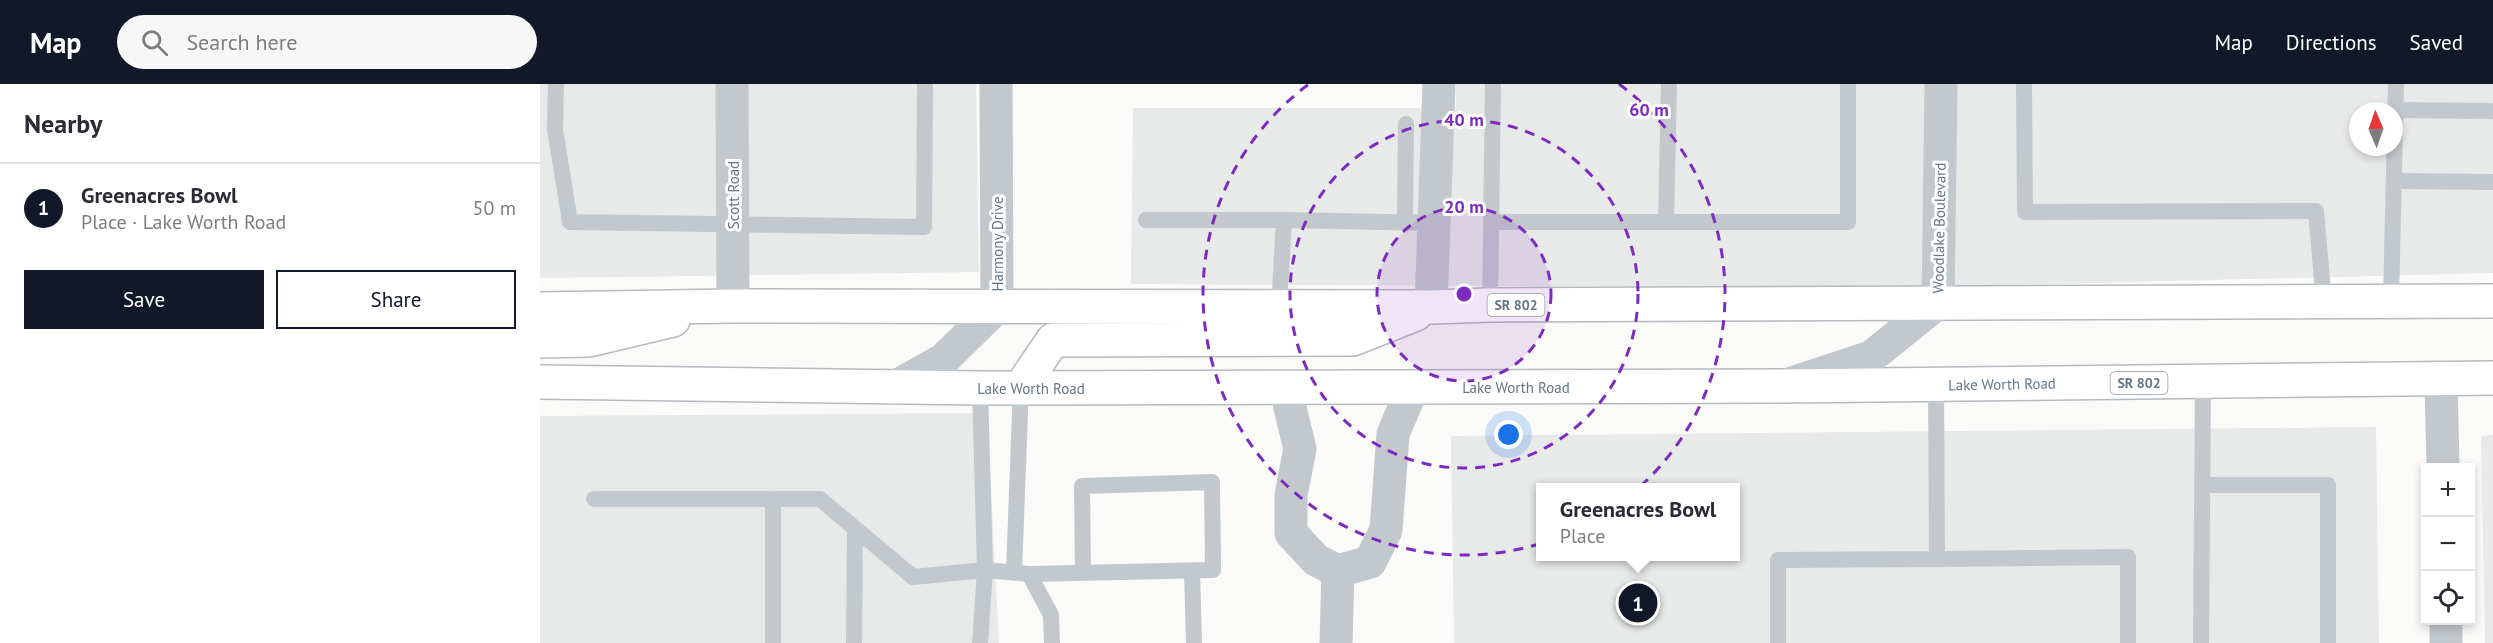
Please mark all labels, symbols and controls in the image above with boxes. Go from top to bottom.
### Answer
search box [117,15,537,69]
text: Map [30,24,81,61]
icon: search [138,26,171,59]
text: Search here [186,28,297,56]
text: Map [2214,29,2253,56]
text: Directions [2286,29,2377,56]
text: Saved [2410,29,2463,56]
text: 60 m [1629,98,1669,121]
north arrow [2349,102,2403,156]
text: Nearby [24,107,102,140]
text: 40 m [1444,108,1484,131]
street label: Scott Road [724,161,743,229]
street label: Woodlake Boulevard [1928,162,1950,294]
text: Greenacres Bowl [81,181,238,209]
text: 1 [38,195,49,221]
text: 50 m [473,195,516,221]
text: 20 m [1444,195,1484,218]
street label: Harmony Drive [988,196,1007,292]
text: Place · Lake Worth Road [81,209,286,235]
button: Save [24,270,264,329]
button: Share [276,270,516,329]
centre of rings [1454,284,1474,304]
road number: SR 802 [1488,294,1544,316]
road number: SR 802 [2110,372,2168,394]
street label: Lake Worth Road [1948,374,2056,394]
street label: Lake Worth Road [1462,378,1570,397]
street label: Lake Worth Road [977,379,1085,398]
your location [1494,420,1523,449]
map controls [2421,463,2475,625]
button: + [2421,463,2475,517]
popup [1536,483,1740,561]
text: Greenacres Bowl [1560,495,1716,523]
button: − [2421,517,2475,571]
text: Place [1560,523,1605,549]
button: locate [2421,571,2475,625]
pin: 1 [1618,580,1658,626]

